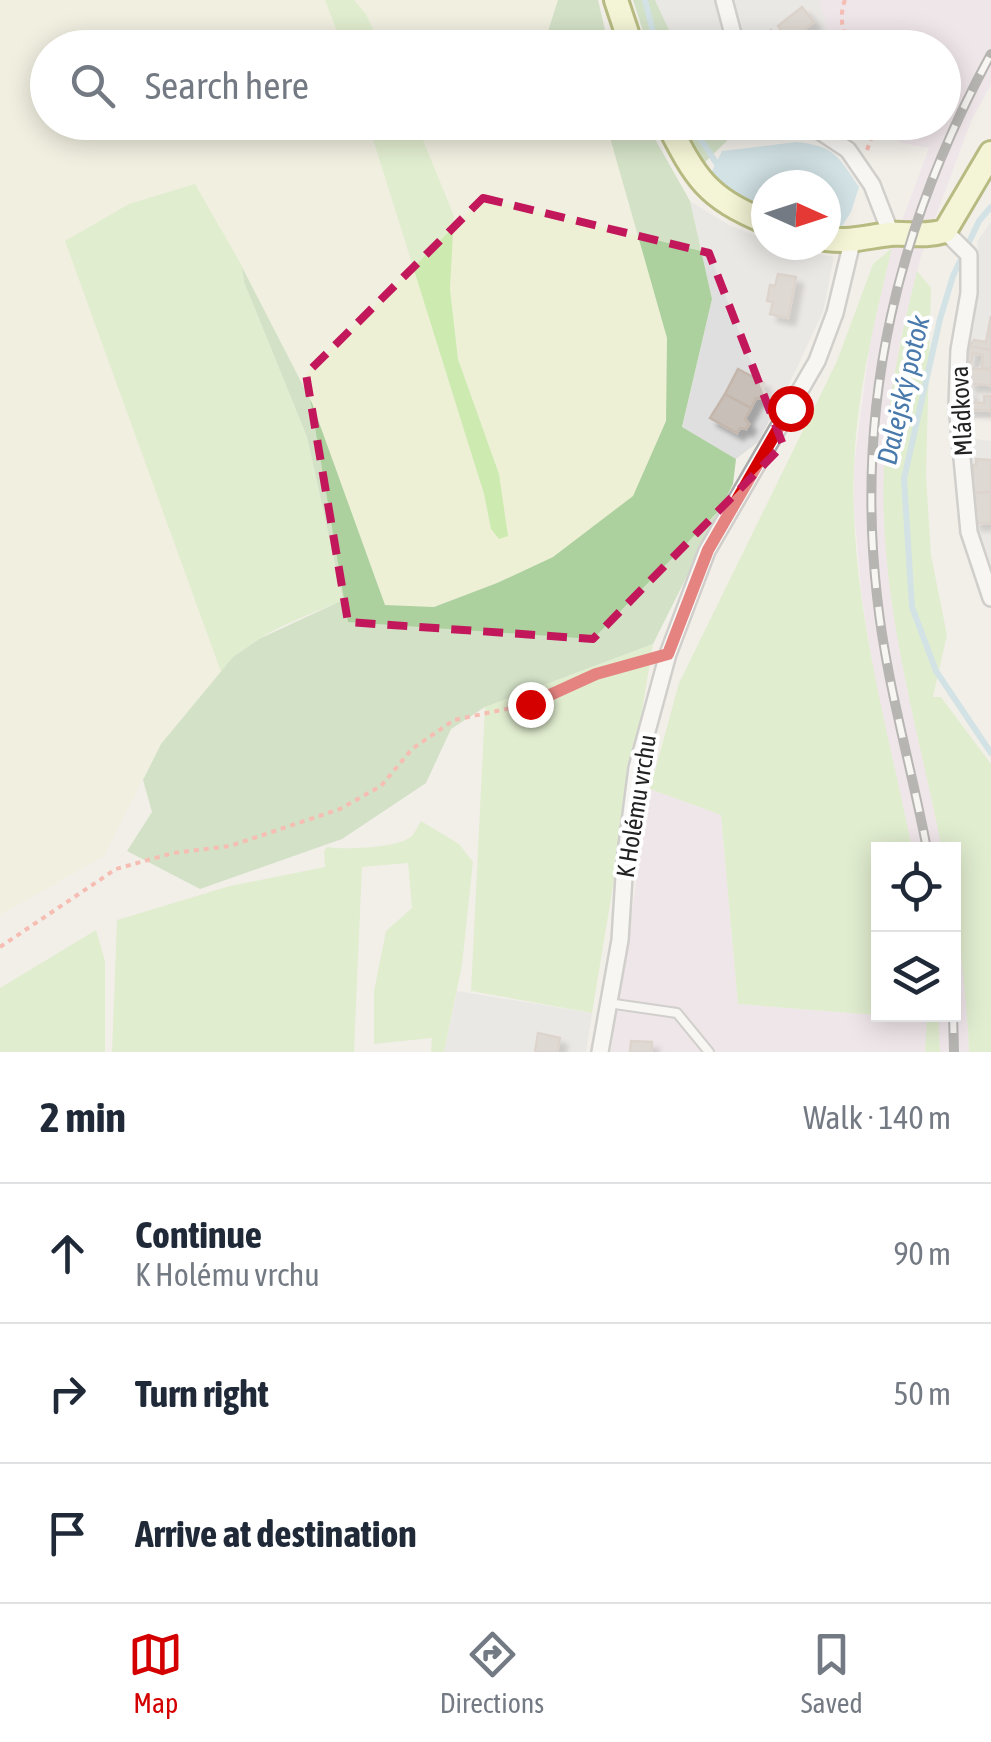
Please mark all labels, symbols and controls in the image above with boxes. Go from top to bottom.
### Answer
search box [30,30,961,140]
icon: search [65,58,120,113]
text: Search here [145,64,309,107]
north arrow [751,170,841,260]
water label: Dalejský potok [870,312,936,468]
street label: Mládkova [945,365,977,457]
route start [768,386,814,432]
route end [508,682,554,728]
street label: K Holému vrchu [611,733,661,879]
map controls [871,842,961,1022]
button: locate [871,842,961,932]
button: layers [871,932,961,1022]
text: 2 min [40,1093,126,1141]
text: Walk · 140 m [803,1099,951,1136]
text: Continue [135,1213,262,1256]
icon: ahead [40,1226,95,1281]
text: 90 m [893,1235,951,1272]
text: K Holému vrchu [135,1256,320,1293]
icon: right [40,1366,95,1421]
text: Turn right [135,1372,269,1415]
text: 50 m [893,1375,951,1412]
icon: arrive [40,1506,95,1561]
text: Arrive at destination [135,1512,417,1555]
tab: Map [128,1627,183,1719]
tab: Directions [440,1627,544,1719]
tab: Saved [801,1627,863,1719]

